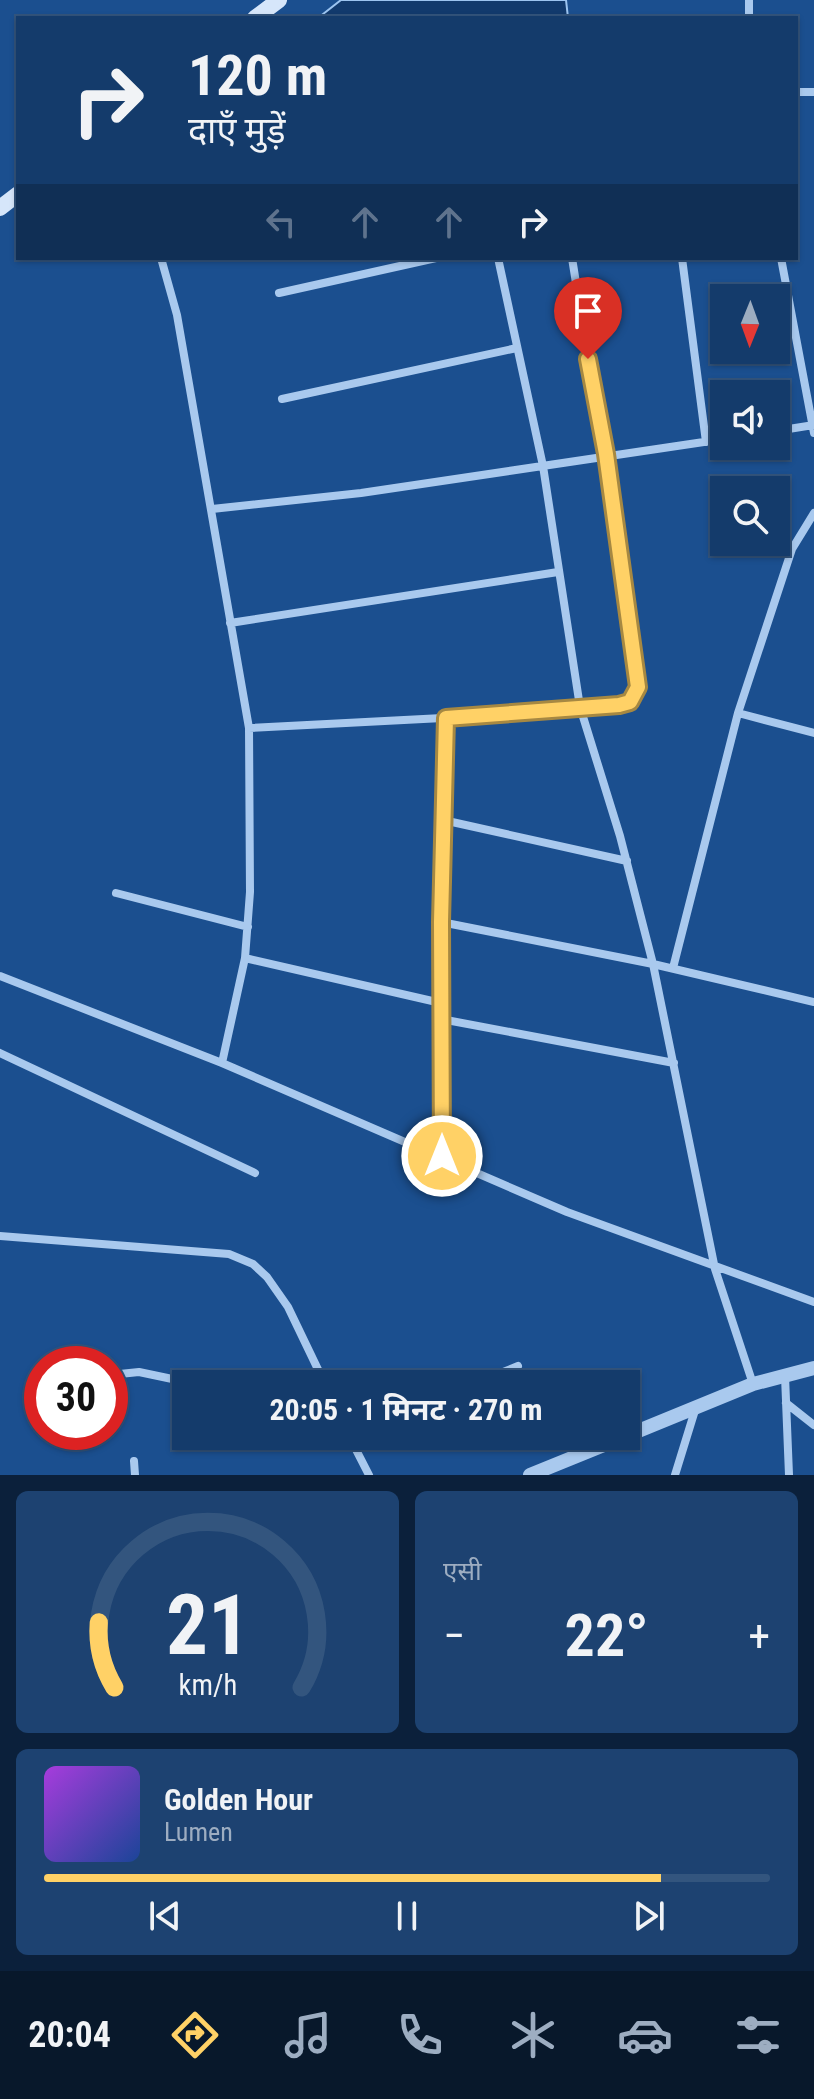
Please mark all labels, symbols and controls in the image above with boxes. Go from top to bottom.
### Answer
text: 120 m [188,43,327,109]
icon: right [56,48,160,152]
text: दाएँ मुड़ें [188,110,285,152]
icon: left [259,200,303,244]
icon: ahead [343,200,387,244]
icon: ahead [427,200,471,244]
icon: right [511,200,555,244]
pin [554,277,622,359]
north arrow [710,284,790,364]
map controls [710,284,790,556]
icon: arrive [566,289,610,333]
button: sound [710,380,790,460]
button: search [710,476,790,556]
position arrow [400,1114,484,1198]
speed limit sign: 30 [24,1346,128,1450]
text: 20:05 · 1 मिनट · 270 m [269,1392,543,1427]
text: एसी [443,1556,482,1586]
text: 21 [165,1577,250,1674]
text: 22° [565,1600,649,1671]
text: − [443,1610,465,1662]
text: + [748,1610,770,1662]
text: km/h [178,1668,237,1702]
text: Golden Hour [164,1782,313,1817]
text: Lumen [164,1817,233,1847]
icon: previous [143,1894,187,1938]
icon: pause [385,1894,429,1938]
icon: next [627,1894,671,1938]
icon: directions [167,2007,223,2063]
icon: music [280,2007,336,2063]
icon: phone [392,2007,448,2063]
icon: climate [505,2007,561,2063]
icon: car [617,2007,673,2063]
icon: filters [730,2007,786,2063]
text: 20:04 [28,2014,111,2056]

